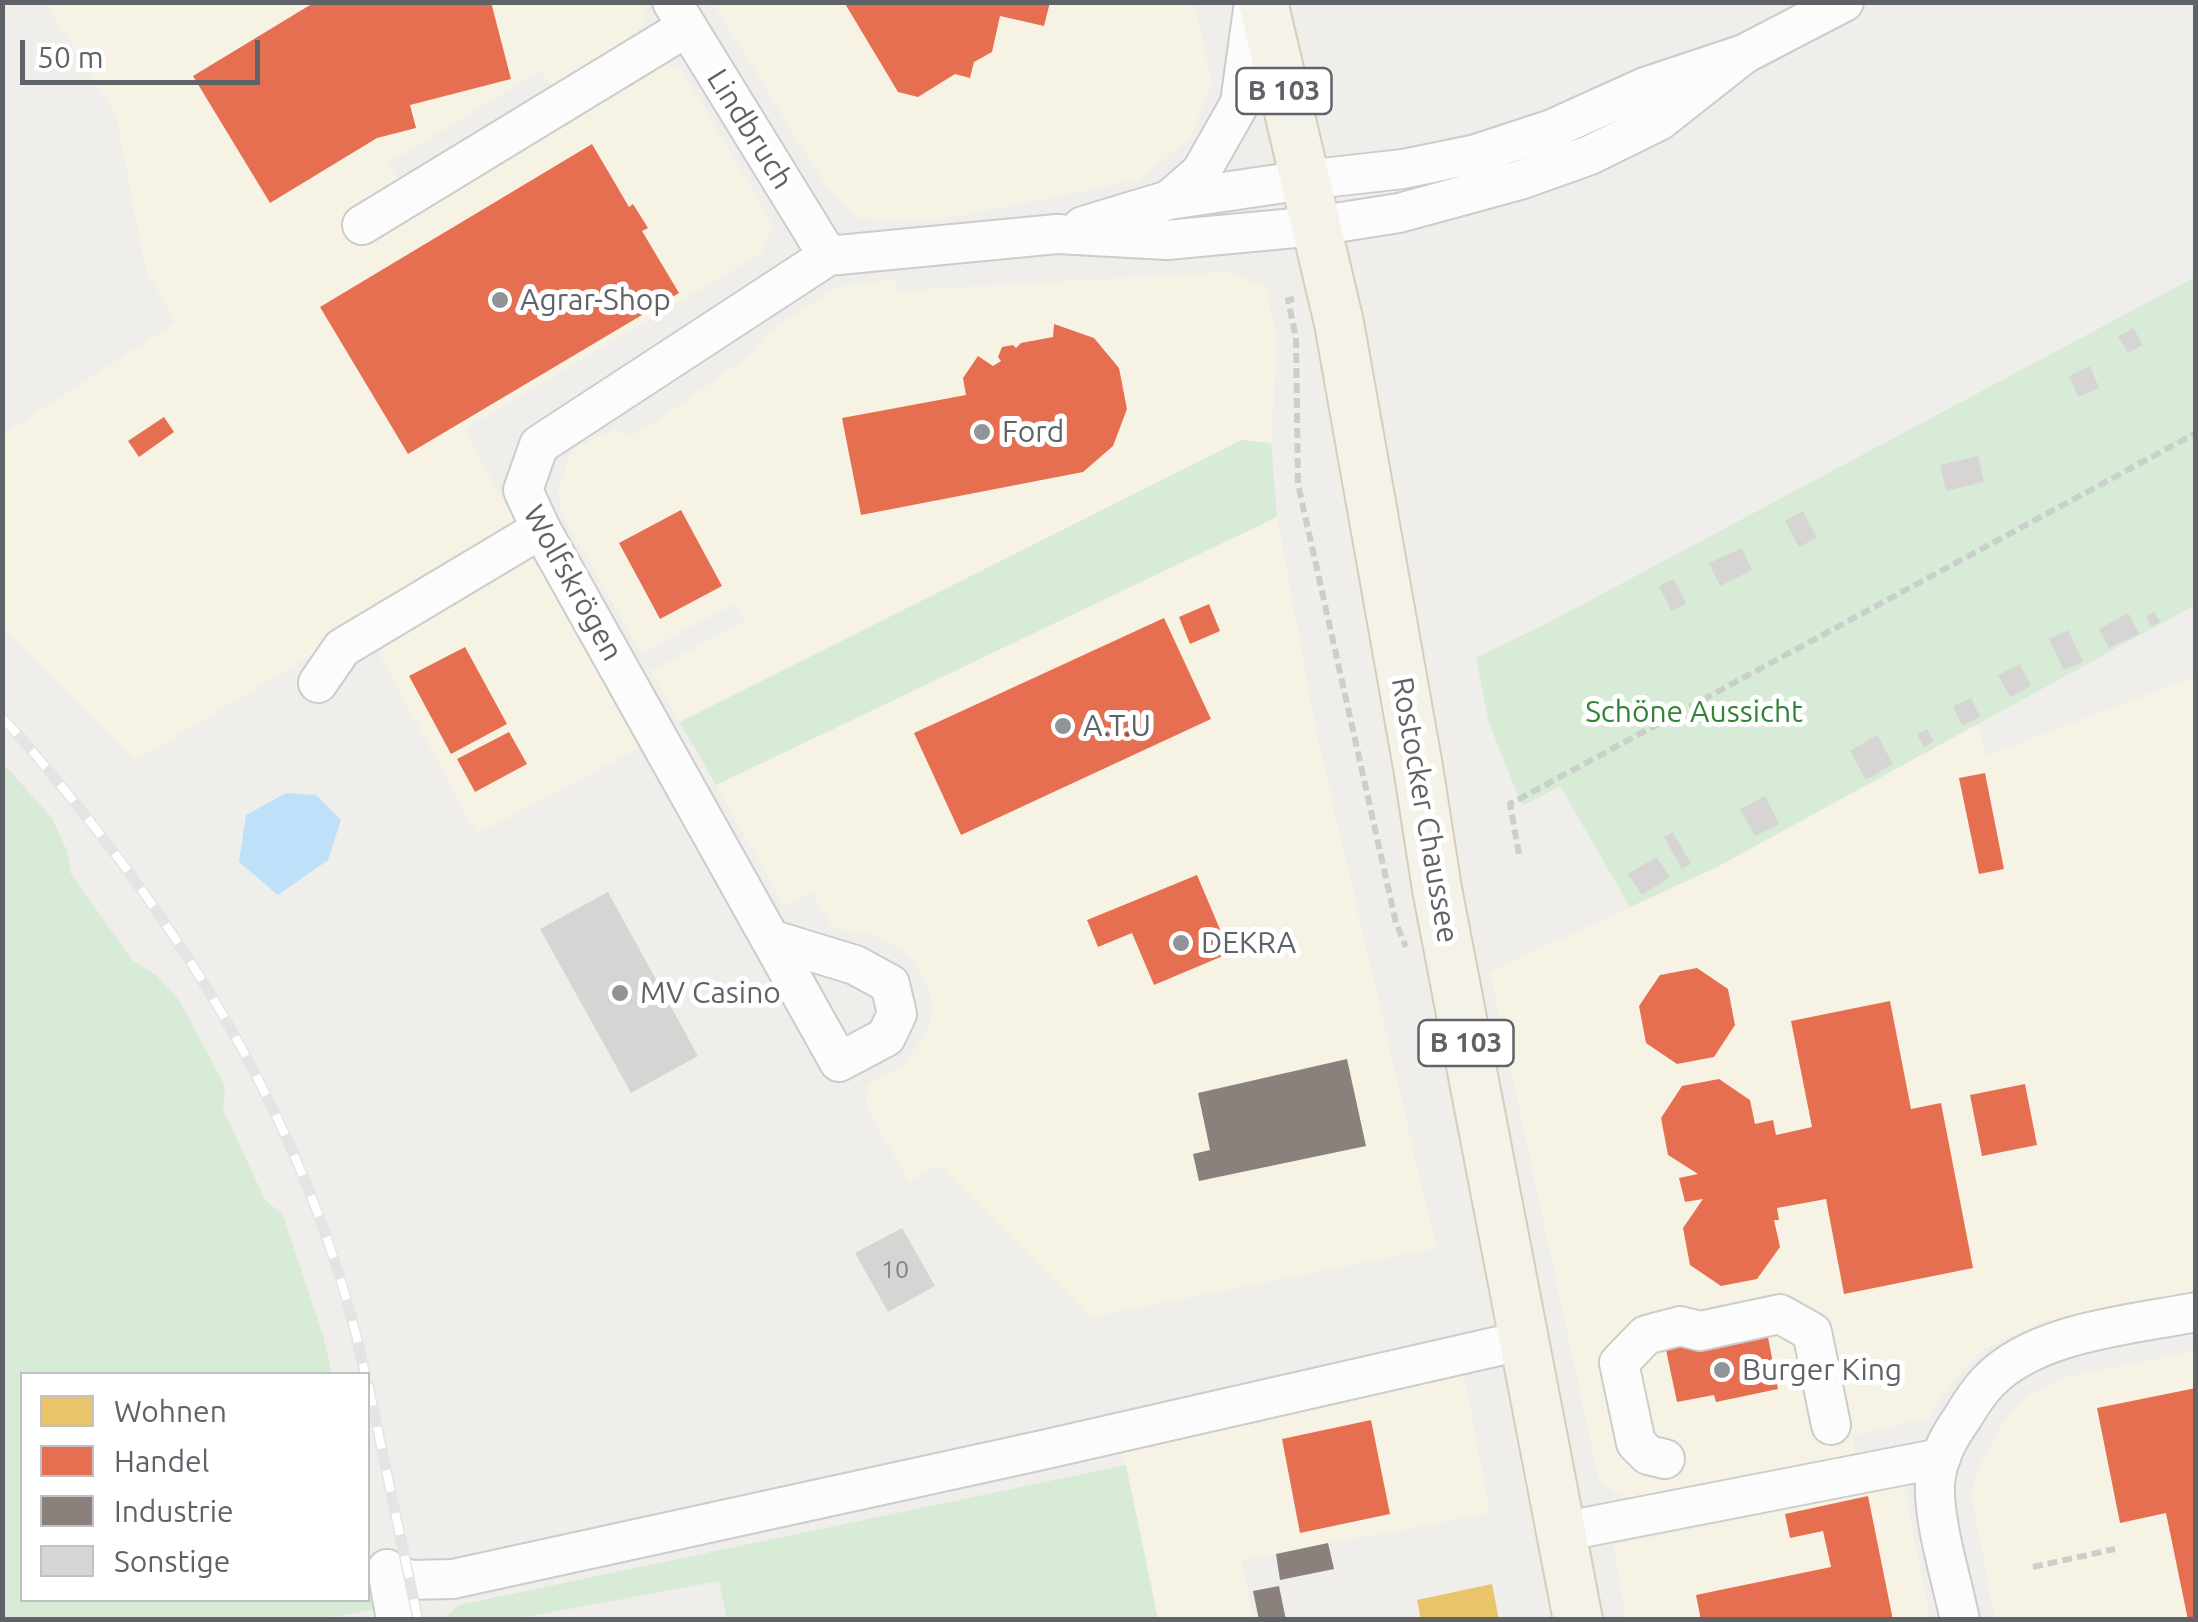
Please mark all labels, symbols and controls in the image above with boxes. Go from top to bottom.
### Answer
scale bar [25,20,265,82]
text: 50 m [37,40,104,74]
street label: Lindbruch [699,62,801,196]
road number: B 103 [1236,68,1332,114]
place label: Agrar-Shop [520,282,671,318]
marker: Agrar-Shop [489,289,511,311]
place label: Ford [1002,414,1064,450]
marker: Ford [971,421,993,443]
street label: Wolfskrögen [516,499,630,667]
street label: Rostocker Chaussee [1384,674,1466,946]
park label: Schöne Aussicht [1585,694,1803,730]
place label: A.T.U [1083,708,1151,744]
marker: A.T.U [1052,715,1074,737]
place label: DEKRA [1201,925,1296,961]
marker: DEKRA [1170,932,1192,954]
place label: MV Casino [640,975,781,1011]
marker: MV Casino [609,982,631,1004]
road number: B 103 [1418,1020,1514,1066]
house number: 10 [881,1255,909,1285]
place label: Burger King [1742,1352,1902,1388]
marker: Burger King [1711,1359,1733,1381]
legend [20,1372,370,1602]
text: Wohnen [114,1394,227,1428]
text: Handel [114,1444,209,1478]
text: Industrie [114,1494,234,1528]
text: Sonstige [114,1544,230,1578]

